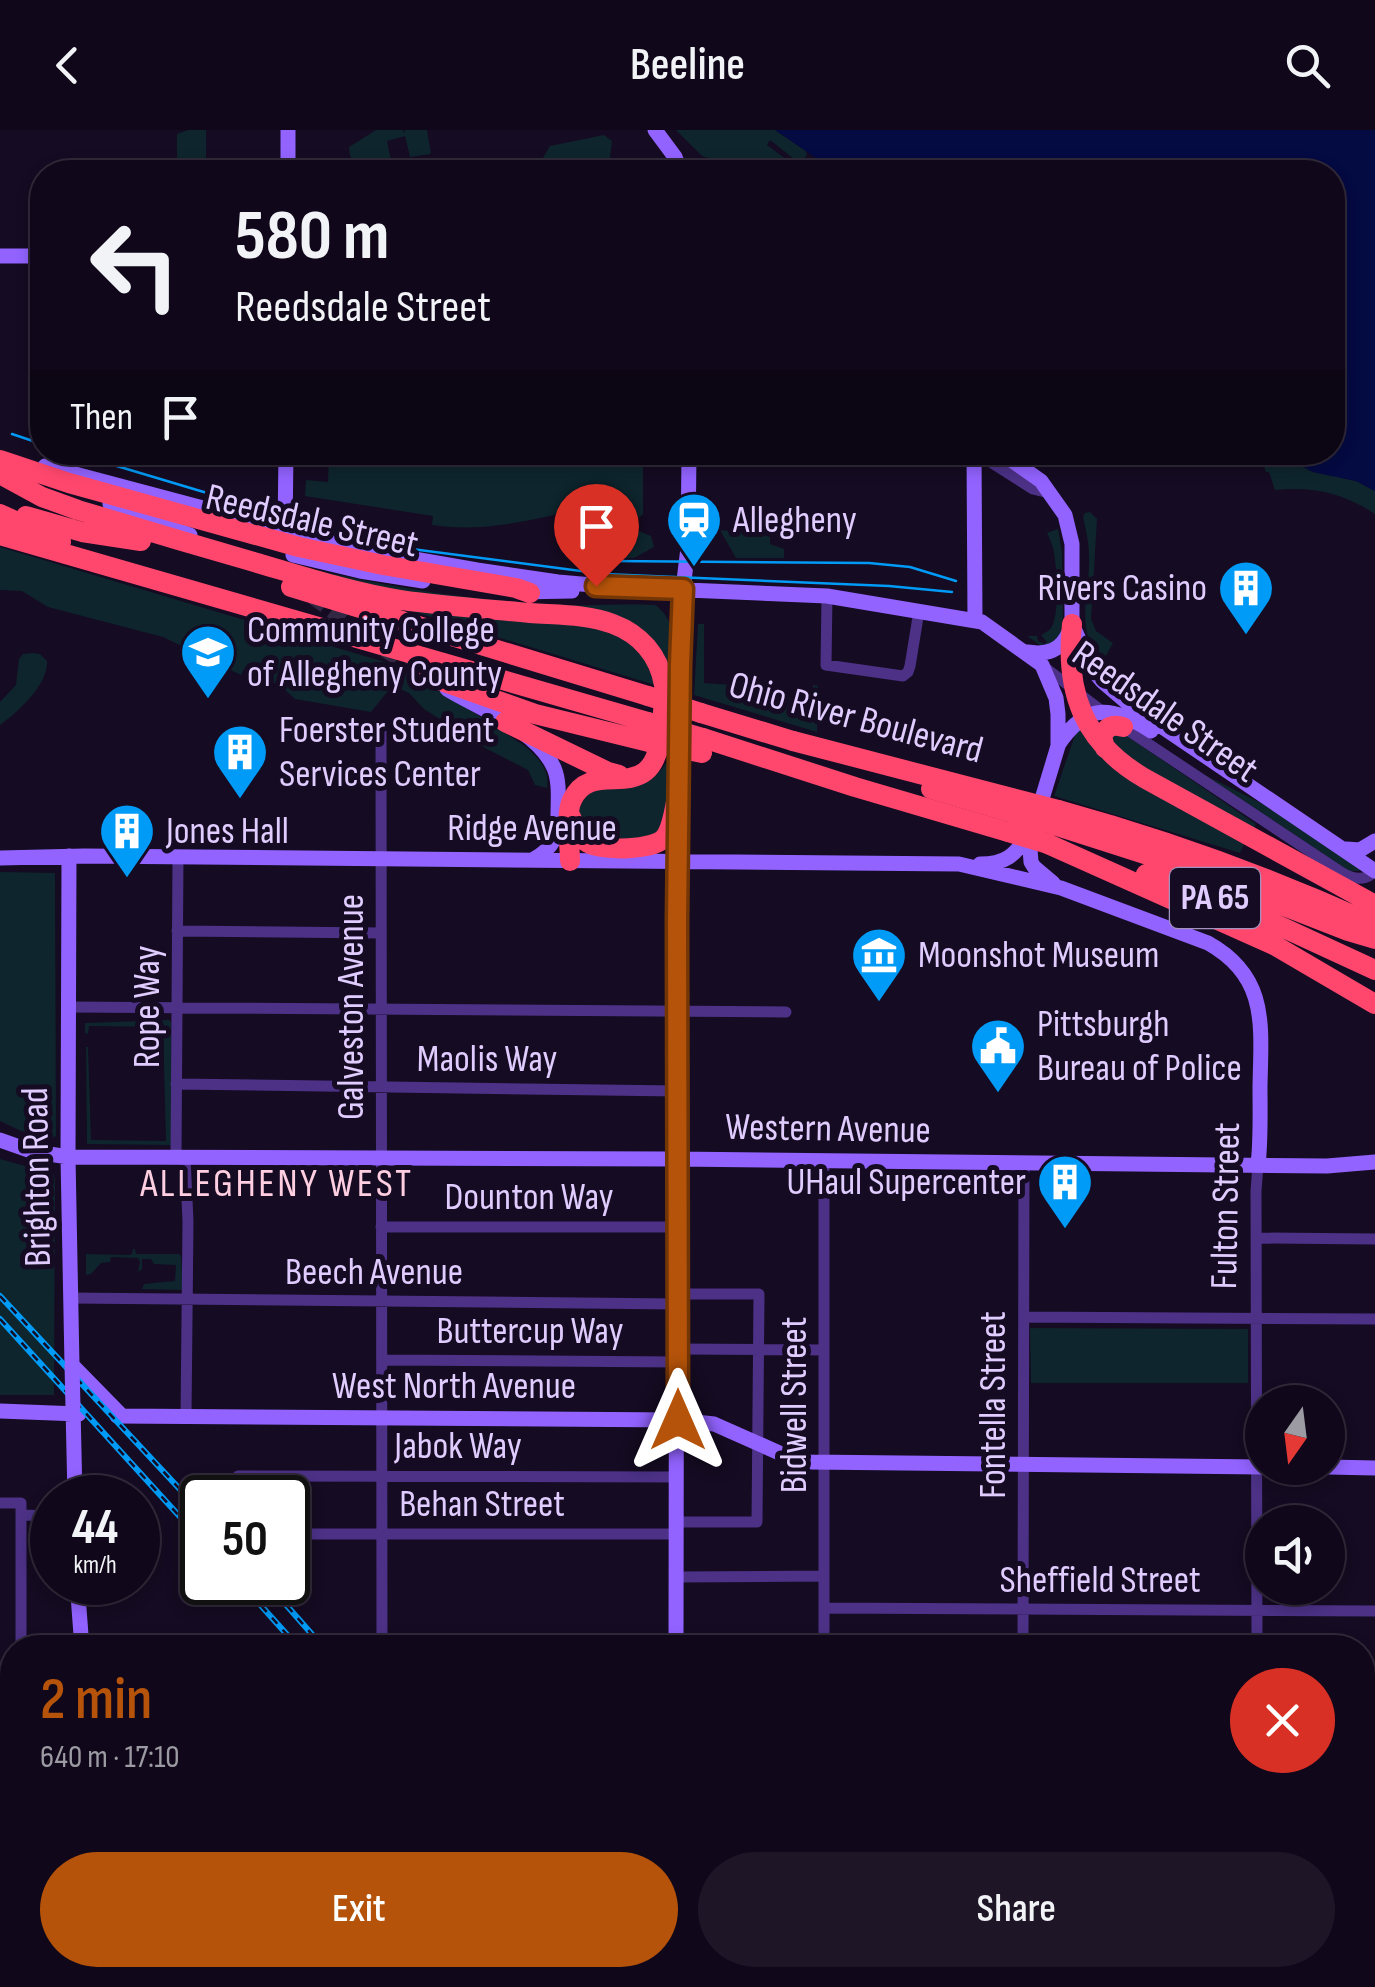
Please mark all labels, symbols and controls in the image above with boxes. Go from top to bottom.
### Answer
icon: back [40,38,95,93]
text: Beeline [630,38,745,93]
icon: search [1280,38,1335,93]
text: 580 m [235,195,389,279]
icon: left [70,200,200,330]
text: Reedsdale Street [235,280,491,335]
icon: arrive [153,390,208,445]
text: Then [70,395,133,440]
street label: Reedsdale Street [202,475,422,567]
pin [554,484,639,587]
station icon: Allegheny [664,490,724,569]
place label: Allegheny [732,498,857,543]
icon: arrive [569,499,624,554]
building icon: Rivers Casino [1216,558,1276,637]
place label: Rivers Casino [1038,566,1207,611]
place label: Community College of Allegheny County [247,608,502,697]
school or university icon: Community College of Allegheny County [178,622,238,701]
street label: Reedsdale Street [1064,632,1266,792]
street label: Ohio River Boulevard [724,663,988,773]
place label: Foerster Student Services Center [279,708,494,797]
building icon: Foerster Student Services Center [210,722,270,801]
building icon: Jones Hall [97,801,157,880]
street label: Ridge Avenue [447,806,617,851]
place label: Jones Hall [165,809,289,854]
road number: PA 65 [1170,868,1260,928]
street label: Galveston Avenue [329,894,374,1120]
museum icon: Moonshot Museum [849,925,909,1004]
place label: Moonshot Museum [918,933,1159,978]
street label: Rope Way [125,945,170,1068]
place label: Pittsburgh Bureau of Police [1037,1002,1242,1091]
public building icon: Pittsburgh Bureau of Police [968,1016,1028,1095]
street label: Maolis Way [417,1037,557,1082]
street label: Brighton Road [13,1087,61,1267]
street label: Western Avenue [725,1105,931,1153]
street label: Fulton Street [1202,1122,1250,1290]
building icon: UHaul Supercenter [1035,1152,1095,1231]
district label: ALLEGHENY WEST [139,1160,414,1208]
place label: UHaul Supercenter [786,1160,1026,1205]
street label: Dounton Way [445,1175,614,1220]
street label: Beech Avenue [285,1250,463,1295]
street label: Buttercup Way [437,1309,624,1354]
street label: Fontella Street [971,1311,1016,1499]
street label: Bidwell Street [772,1317,817,1493]
street label: West North Avenue [332,1364,576,1409]
position arrow [626,1368,730,1472]
north arrow [1245,1385,1345,1485]
map controls [1245,1385,1345,1605]
street label: Jabok Way [393,1424,522,1469]
speed limit sign: 50 [180,1475,310,1605]
street label: Behan Street [399,1482,565,1527]
text: 44 [72,1498,118,1558]
button: sound [1245,1505,1345,1605]
text: km/h [73,1550,117,1581]
street label: Sheffield Street [999,1558,1201,1603]
text: 2 min [40,1664,152,1736]
button: close [1230,1668,1335,1773]
text: 640 m · 17:10 [40,1738,180,1777]
button: Exit [40,1852,678,1967]
button: Share [698,1852,1335,1967]

